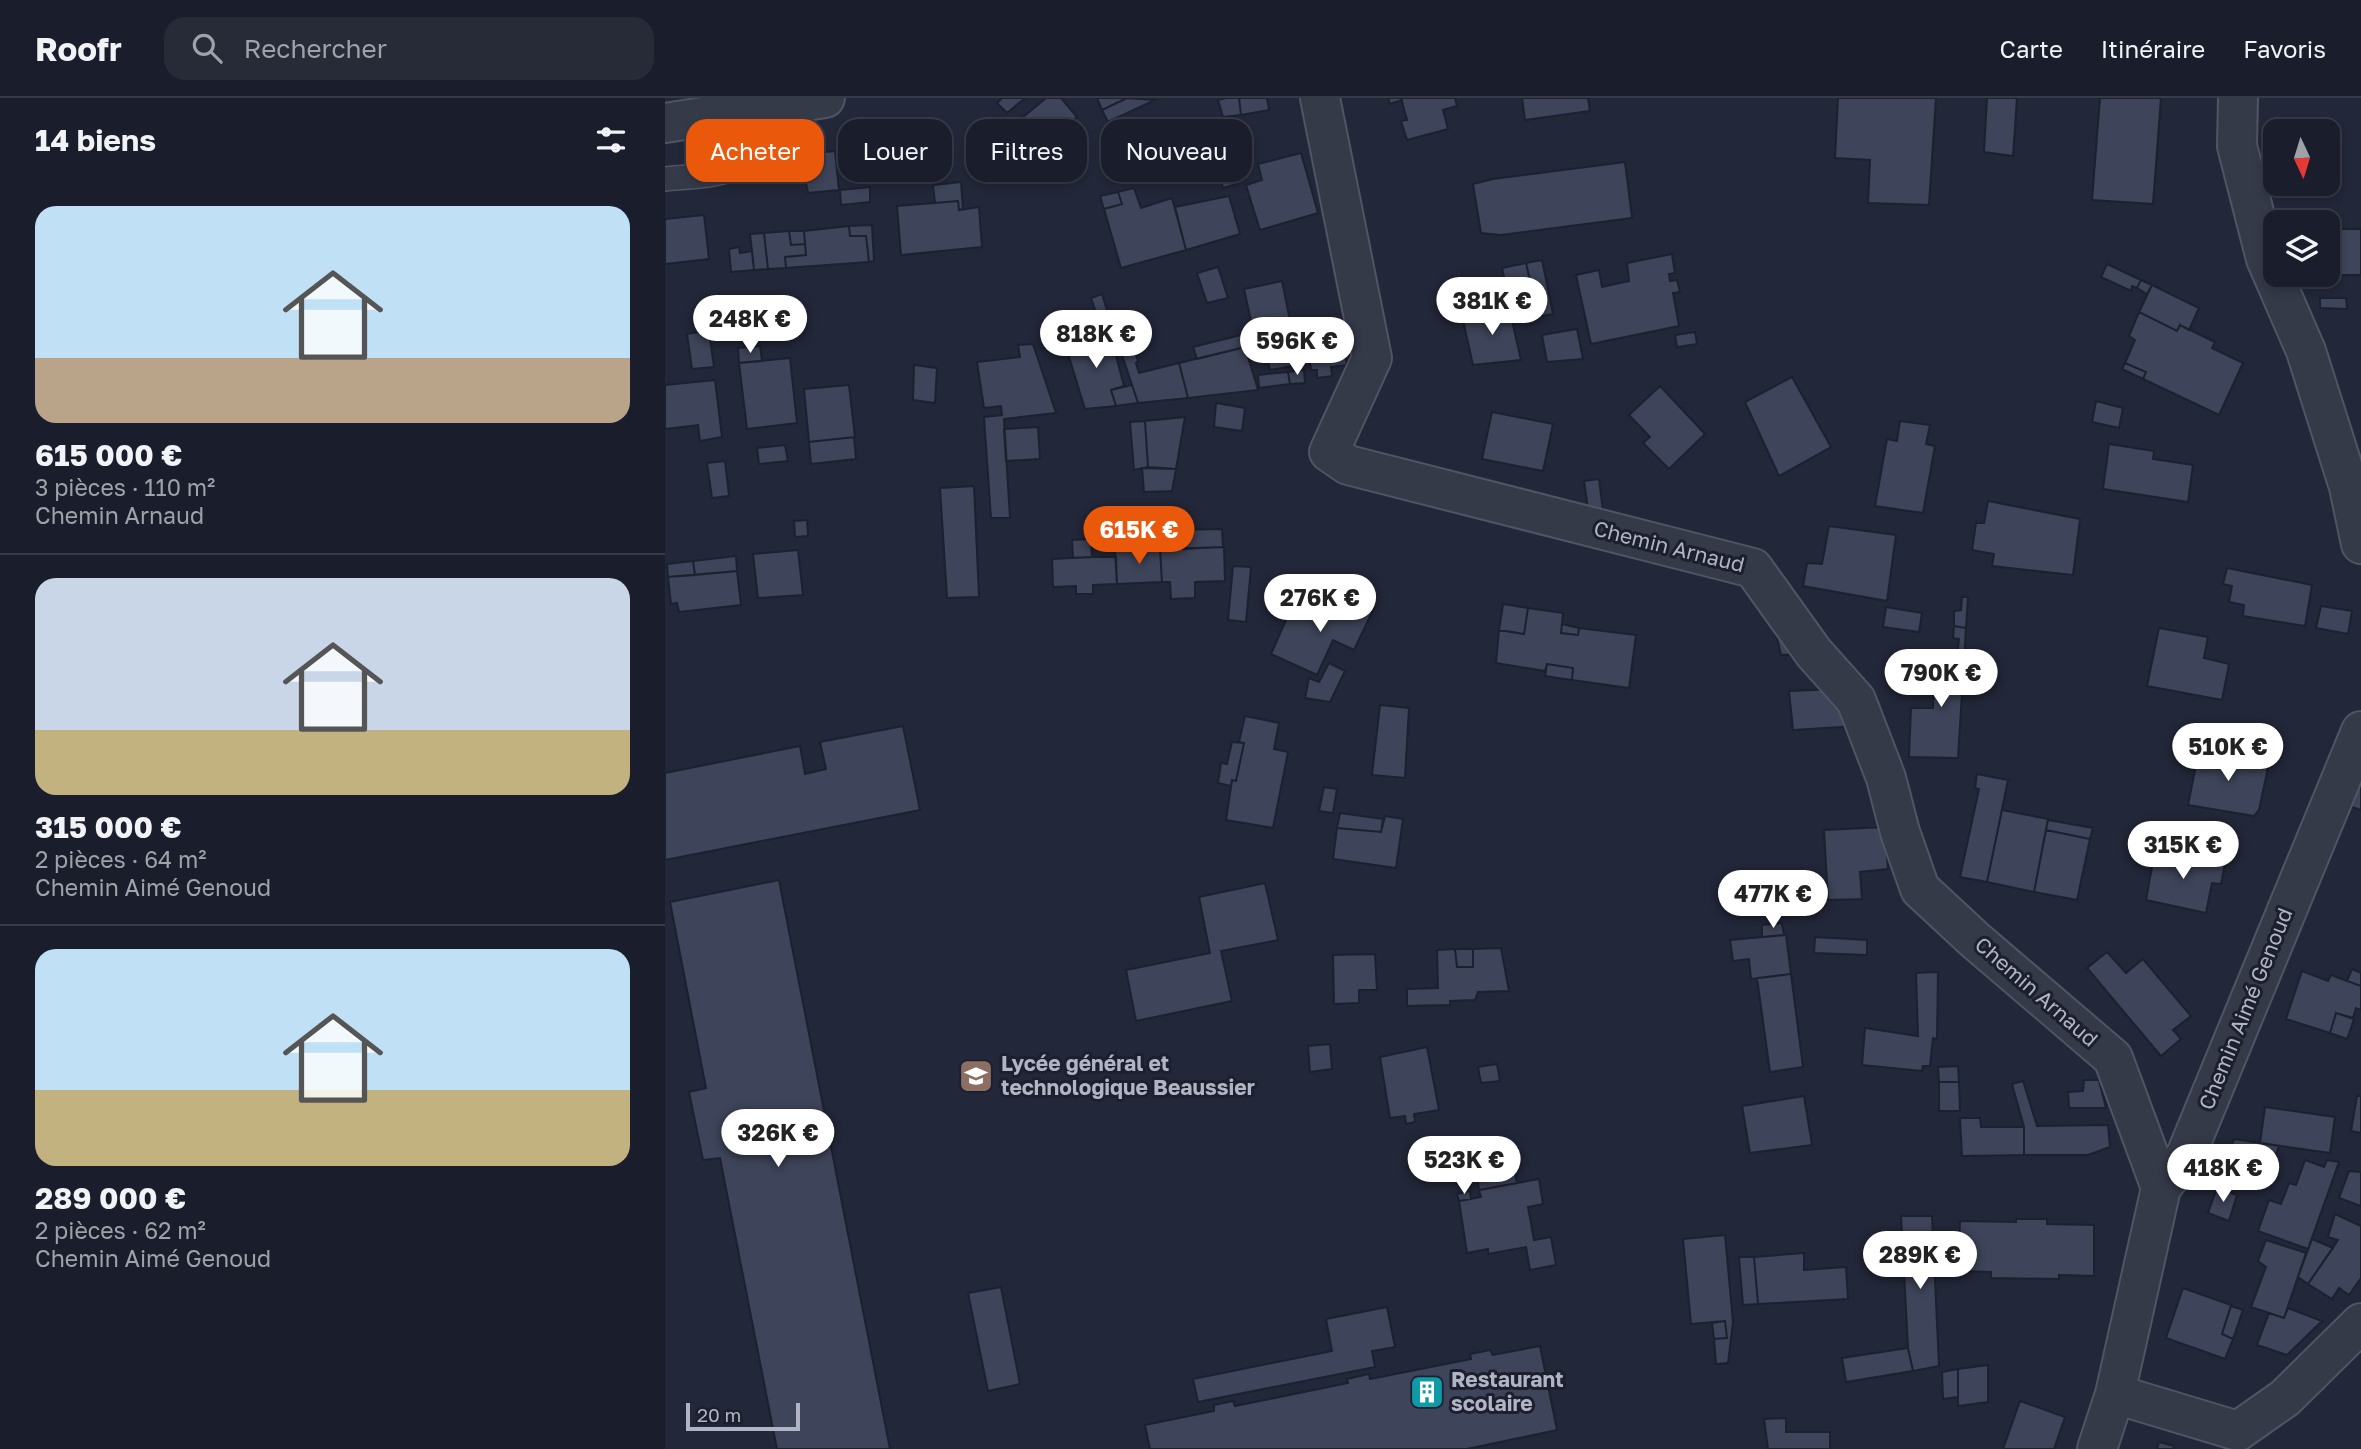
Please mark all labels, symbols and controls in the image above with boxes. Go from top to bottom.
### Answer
search box [164,17,654,80]
text: Roofr [35,29,122,68]
icon: search [188,29,226,67]
text: Rechercher [244,33,387,64]
text: Carte [2000,34,2063,63]
text: Itinéraire [2101,34,2205,63]
text: Favoris [2243,34,2326,63]
chip: Acheter [686,119,824,182]
chip: Louer [838,119,952,182]
chip: Filtres [966,119,1087,182]
chip: Nouveau [1101,119,1252,182]
north arrow [2263,119,2340,196]
map controls [2263,119,2340,287]
icon: filters [592,121,630,159]
text: 14 biens [35,122,156,158]
button: layers [2263,210,2340,287]
icon: home [270,252,396,378]
pin: 381K € [1435,278,1549,337]
text: 381K € [1452,286,1532,314]
pin: 248K € [693,296,807,355]
text: 248K € [709,304,791,332]
pin: 818K € [1039,310,1153,370]
pin: 596K € [1240,317,1354,377]
text: 818K € [1056,319,1136,347]
text: 596K € [1256,326,1338,354]
text: 615 000 € [35,437,182,473]
text: 3 pièces · 110 m² [35,473,215,501]
text: Chemin Arnaud [35,501,204,529]
pin: 615K € [1082,506,1196,566]
text: 615K € [1099,515,1179,543]
street label: Chemin Arnaud [1591,515,1747,577]
pin: 276K € [1263,574,1377,634]
text: 276K € [1280,583,1360,611]
icon: home [270,624,396,750]
pin: 790K € [1884,650,1998,709]
text: 790K € [1901,658,1981,686]
pin: 510K € [2171,724,2285,783]
text: 510K € [2188,732,2268,760]
text: 315 000 € [35,809,182,845]
pin: 315K € [2126,822,2240,881]
text: 315K € [2144,830,2222,858]
text: 2 pièces · 64 m² [35,845,207,873]
pin: 477K € [1716,870,1830,930]
text: Chemin Aimé Genoud [35,873,271,901]
text: 477K € [1734,879,1812,907]
street label: Chemin Aimé Genoud [2193,904,2298,1113]
street label: Chemin Arnaud [1970,931,2103,1052]
icon: home [270,995,396,1121]
place label: Lycée général et technologique Beaussier [1001,1050,1255,1100]
school or university icon: Lycée général et technologique Beaussier [957,1057,995,1095]
pin: 326K € [721,1110,835,1169]
text: 326K € [737,1118,819,1146]
pin: 523K € [1407,1136,1521,1196]
pin: 418K € [2166,1144,2280,1204]
text: 523K € [1424,1145,1504,1173]
text: 418K € [2183,1153,2263,1181]
text: 289 000 € [35,1180,186,1216]
text: 2 pièces · 62 m² [35,1216,206,1244]
pin: 289K € [1863,1232,1977,1291]
text: 289K € [1879,1240,1961,1268]
text: Chemin Aimé Genoud [35,1244,271,1272]
place label: Restaurant scolaire [1451,1366,1564,1416]
building icon: Restaurant scolaire [1408,1373,1446,1411]
scale bar [686,1400,800,1432]
text: 20 m [697,1403,741,1426]

